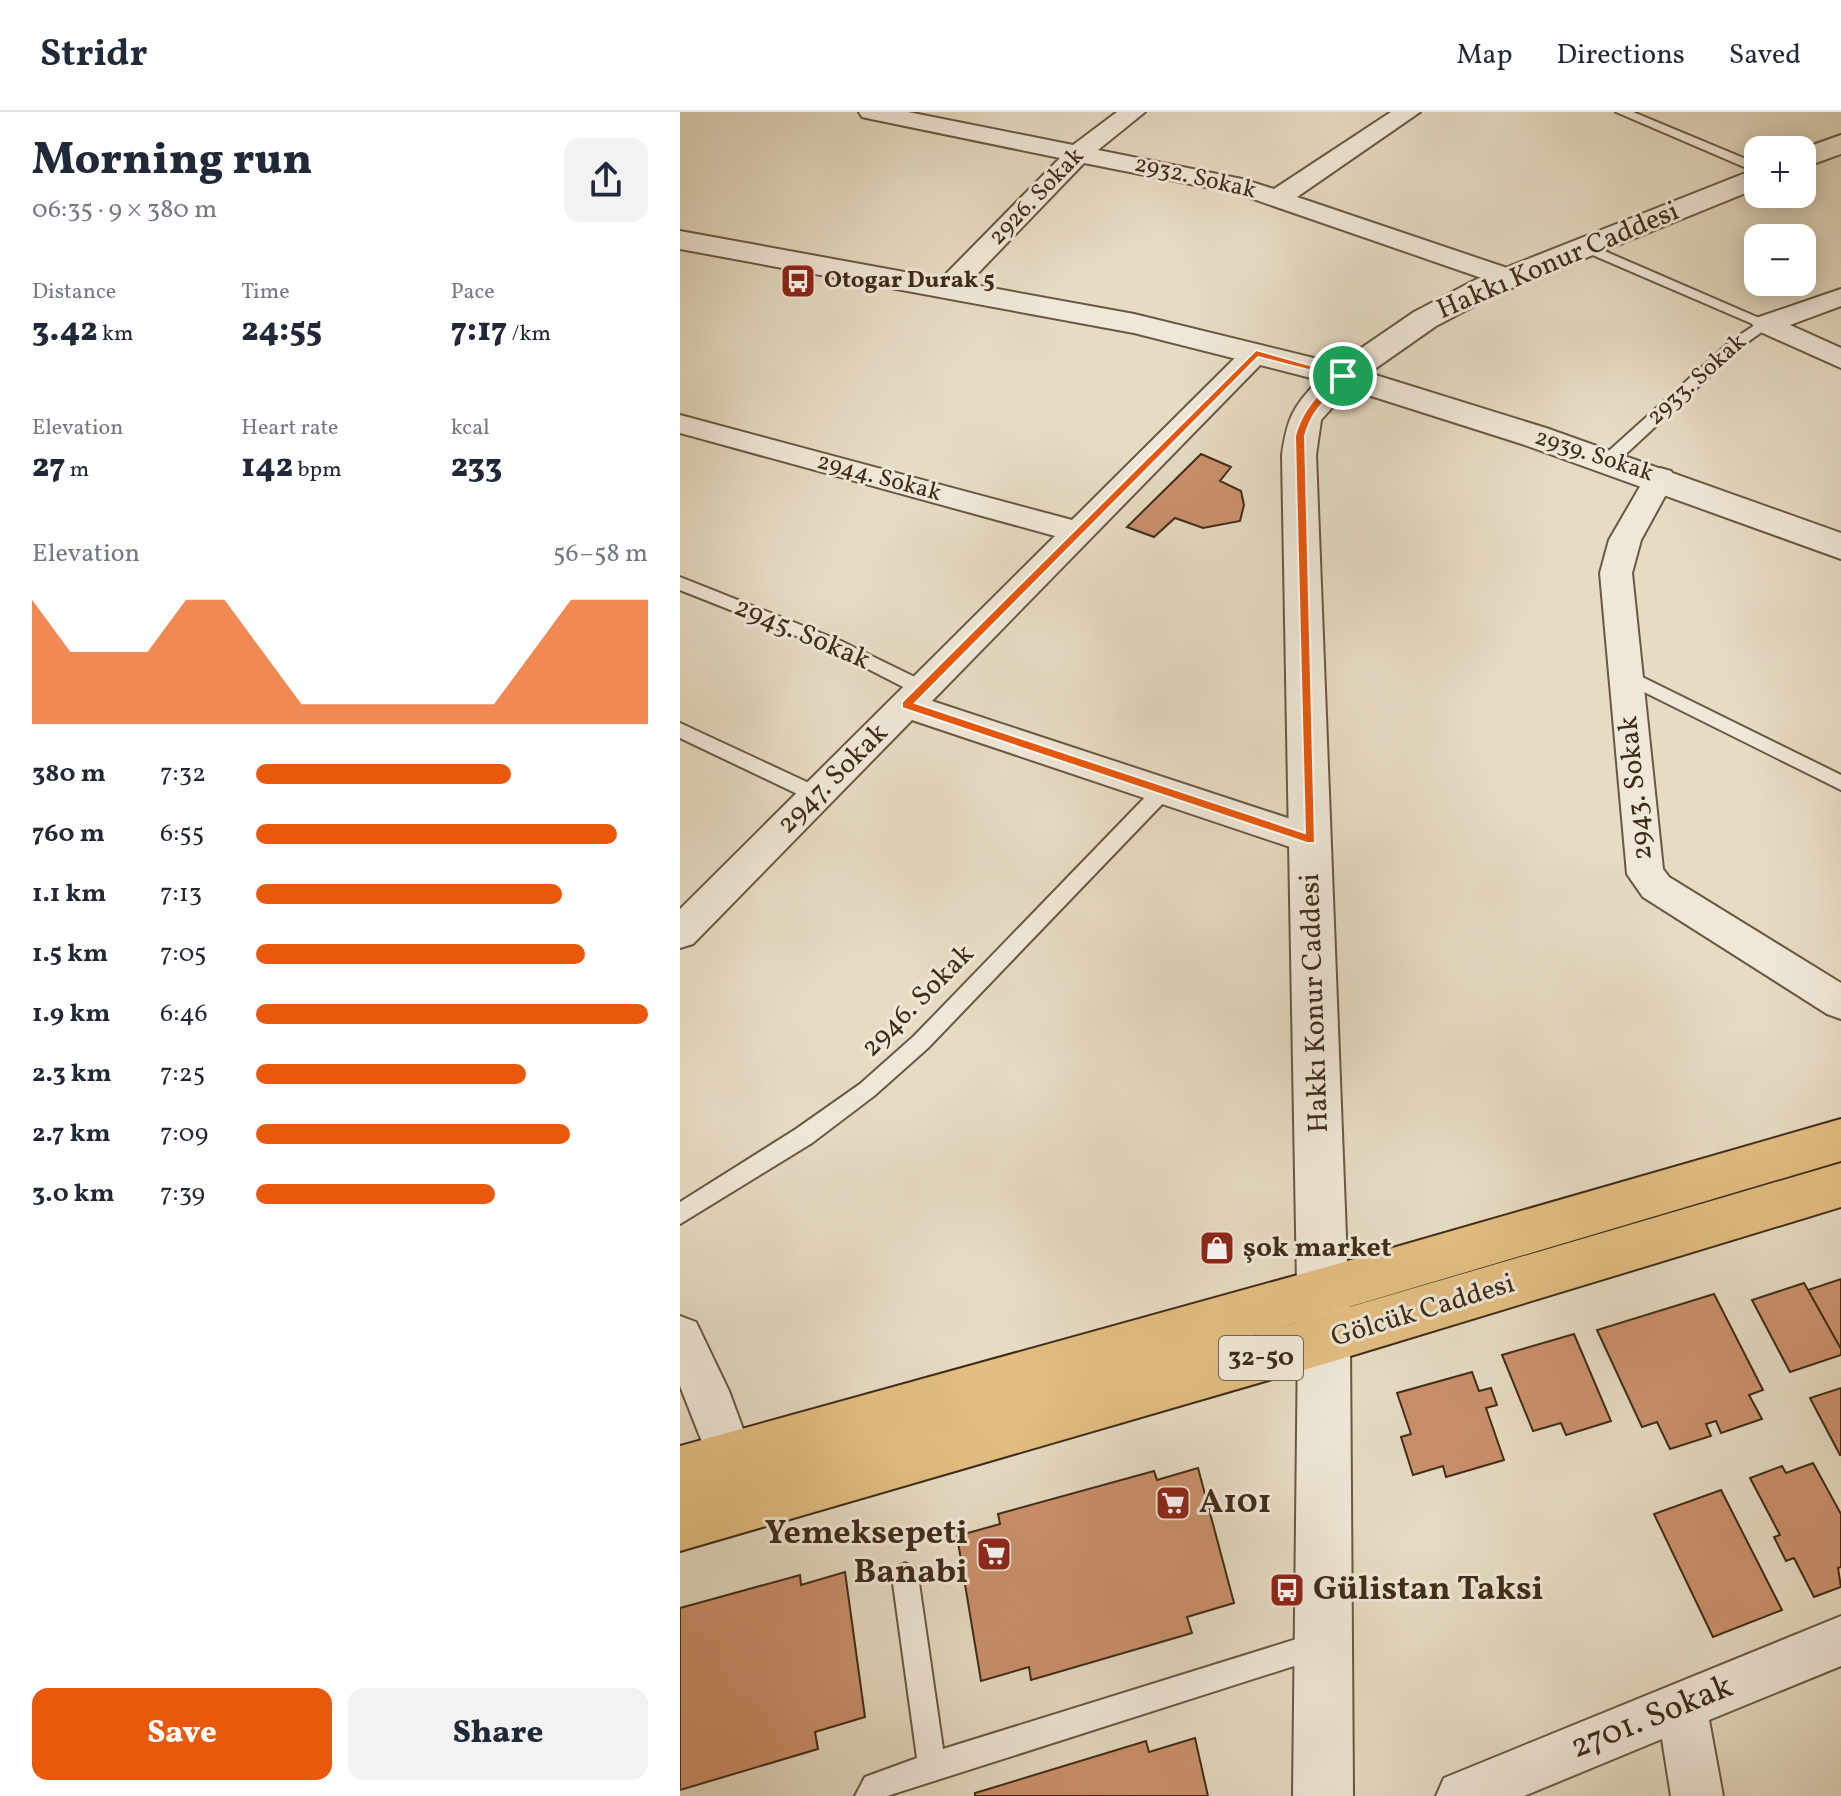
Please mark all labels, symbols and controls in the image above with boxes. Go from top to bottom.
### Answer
text: Stridr [40,29,148,82]
text: Map [1457,36,1513,75]
text: Directions [1557,36,1685,75]
text: Saved [1729,36,1801,75]
text: Morning run [32,131,312,192]
map controls [1744,136,1816,296]
button: + [1744,136,1816,208]
button: share [564,138,648,222]
street label: 2926. Sokak [982,140,1092,254]
street label: 2932. Sokak [1131,147,1259,209]
text: 06:35 · 9 × 380 m [32,192,217,228]
street label: Hakkı Konur Caddesi [1431,192,1685,330]
button: − [1744,224,1816,296]
bus stop icon: Otogar Durak 5 [779,262,817,300]
place label: Otogar Durak 5 [824,264,995,298]
text: Distance [32,277,116,308]
text: Time [241,277,290,308]
text: Pace [451,277,495,308]
text: 3.42 [32,308,98,355]
text: 24:55 [241,308,322,355]
text: 7:17 [451,308,507,355]
text: km [98,319,134,350]
text: /km [507,319,551,350]
street label: 2933. Sokak [1640,326,1754,434]
pin [1309,342,1377,410]
icon: arrive [1321,354,1365,398]
text: Elevation [32,413,123,444]
text: Heart rate [241,413,338,444]
text: kcal [451,413,490,444]
street label: 2939. Sokak [1530,421,1658,491]
text: 27 [32,444,65,491]
text: 142 [241,444,293,491]
text: 233 [451,444,502,491]
street label: 2944. Sokak [813,445,945,511]
text: m [65,455,89,486]
text: bpm [293,455,342,486]
text: Elevation [32,536,140,572]
text: 56–58 m [553,536,648,572]
street label: 2945. Sokak [728,588,876,680]
street label: 2943. Sokak [1609,714,1663,862]
street label: 2947. Sokak [769,715,897,843]
text: 380 m [32,756,106,792]
text: 7:32 [160,756,206,792]
text: 760 m [32,816,105,852]
text: 6:55 [160,816,204,852]
street label: Hakkı Konur Caddesi [1291,873,1339,1133]
text: 1.1 km [32,876,106,912]
text: 7:13 [160,876,202,912]
text: 1.5 km [32,936,108,972]
text: 7:05 [160,936,207,972]
street label: 2946. Sokak [853,936,983,1066]
text: 1.9 km [32,996,110,1032]
text: 6:46 [160,996,208,1032]
text: 2.3 km [32,1056,112,1092]
text: 7:25 [160,1056,205,1092]
text: 2.7 km [32,1116,111,1152]
text: 7:09 [160,1116,208,1152]
text: 3.0 km [32,1176,115,1212]
text: 7:39 [160,1176,205,1212]
shop icon: şok market [1198,1229,1236,1267]
place label: şok market [1243,1229,1391,1268]
street label: Gölcük Caddesi [1326,1265,1520,1357]
road number: 32-50 [1219,1336,1303,1380]
place label: A101 [1199,1480,1271,1527]
supermarket icon: A101 [1154,1484,1192,1522]
place label: Yemeksepeti Banabi [765,1511,968,1597]
supermarket icon: Yemeksepeti Banabi [975,1535,1013,1573]
place label: Gülistan Taksi [1313,1567,1543,1614]
bus stop icon: Gülistan Taksi [1268,1571,1306,1609]
street label: 2701. Sokak [1564,1664,1740,1772]
button: Save [32,1688,332,1780]
button: Share [348,1688,648,1780]

